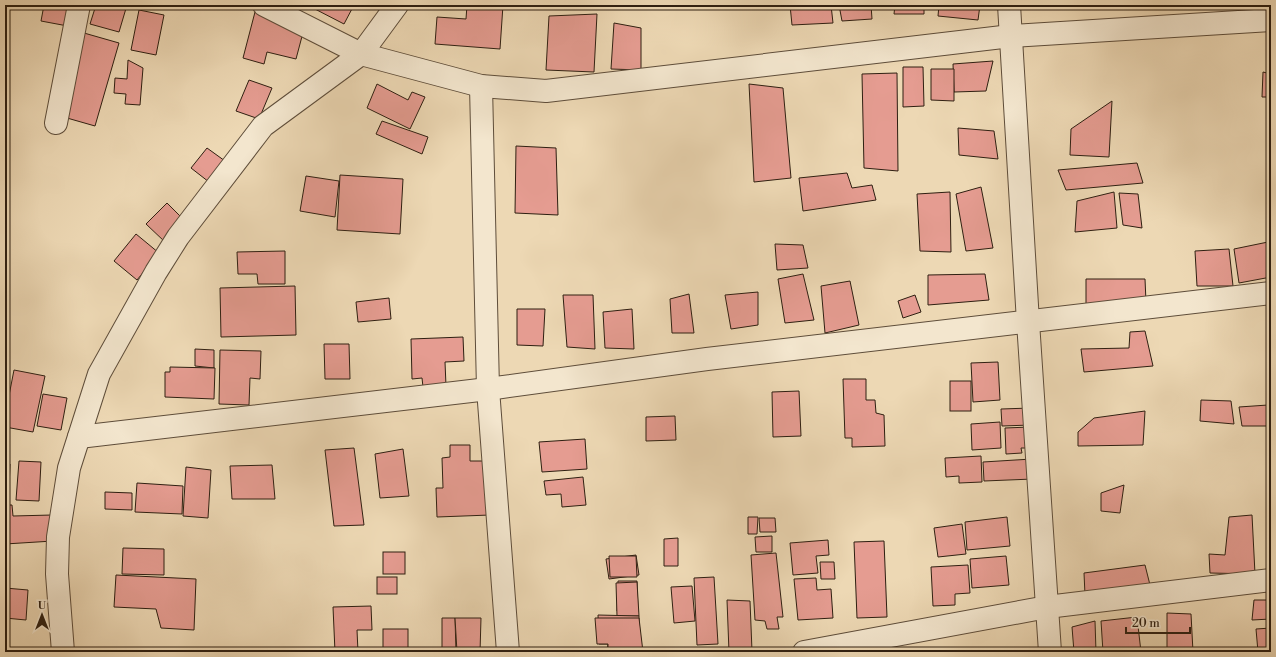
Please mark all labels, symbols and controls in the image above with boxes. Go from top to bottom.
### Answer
north arrow [22,595,62,635]
text: U [38,599,47,613]
scale bar [1126,609,1190,635]
text: 20 m [1132,616,1160,631]

